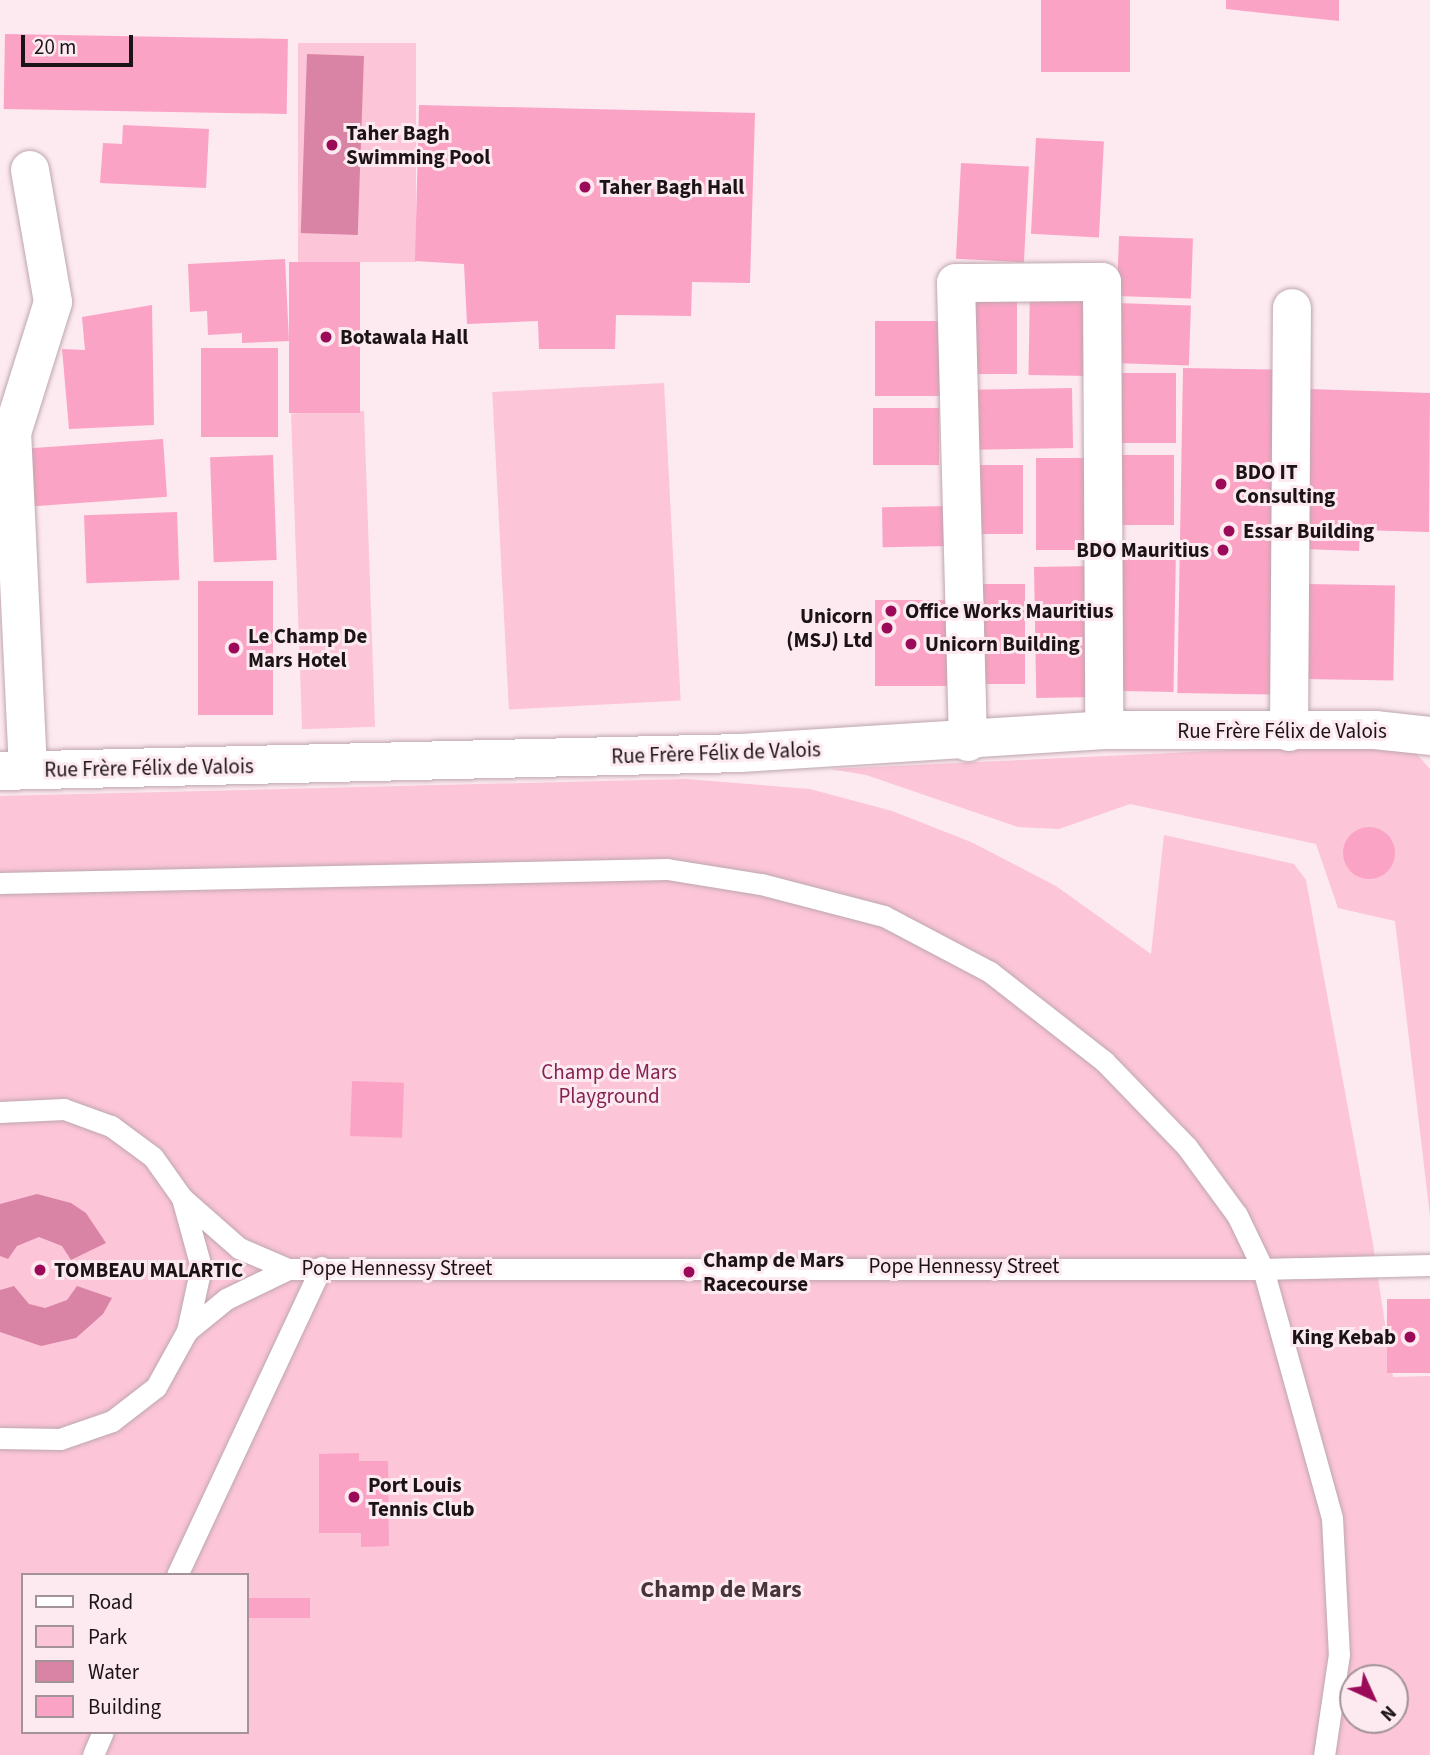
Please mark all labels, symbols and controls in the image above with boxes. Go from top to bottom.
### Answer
scale bar [24,21,136,65]
text: 20 m [34,32,76,62]
place label: Taher Bagh Swimming Pool [346,120,490,170]
marker: Taher Bagh Swimming Pool [324,137,340,153]
place label: Taher Bagh Hall [599,174,744,200]
marker: Taher Bagh Hall [577,179,593,195]
place label: Botawala Hall [340,324,468,350]
marker: Botawala Hall [318,329,334,345]
place label: BDO IT Consulting [1235,459,1335,509]
marker: BDO IT Consulting [1213,476,1229,492]
place label: Essar Building [1243,518,1374,544]
marker: Essar Building [1221,523,1237,539]
place label: BDO Mauritius [1076,537,1209,563]
marker: BDO Mauritius [1215,542,1231,558]
place label: Office Works Mauritius [905,598,1114,624]
place label: Unicorn (MSJ) Ltd [786,603,873,653]
marker: Office Works Mauritius [883,603,899,619]
marker: Unicorn (MSJ) Ltd [879,620,895,636]
place label: Le Champ De Mars Hotel [248,623,367,673]
place label: Unicorn Building [925,631,1080,657]
marker: Unicorn Building [903,636,919,652]
marker: Le Champ De Mars Hotel [226,640,242,656]
street label: Rue Frère Félix de Valois [1177,718,1387,744]
street label: Rue Frère Félix de Valois [611,737,821,769]
street label: Rue Frère Félix de Valois [44,754,254,782]
park label: Champ de Mars Playground [541,1059,677,1109]
place label: Champ de Mars Racecourse [703,1247,844,1297]
street label: Pope Hennessy Street [869,1253,1059,1279]
street label: Pope Hennessy Street [302,1255,492,1281]
place label: TOMBEAU MALARTIC [54,1257,243,1283]
marker: TOMBEAU MALARTIC [32,1262,48,1278]
marker: Champ de Mars Racecourse [681,1264,697,1280]
place label: King Kebab [1292,1324,1396,1350]
marker: King Kebab [1402,1329,1418,1345]
place label: Port Louis Tennis Club [368,1472,474,1522]
marker: Port Louis Tennis Club [346,1489,362,1505]
legend [21,1573,248,1734]
district label: Champ de Mars [640,1576,802,1604]
text: Road [88,1587,133,1617]
text: Park [88,1622,127,1652]
text: Water [88,1657,139,1687]
north arrow [1339,1664,1409,1734]
text: Building [88,1692,161,1722]
text: N [1374,1699,1402,1727]

